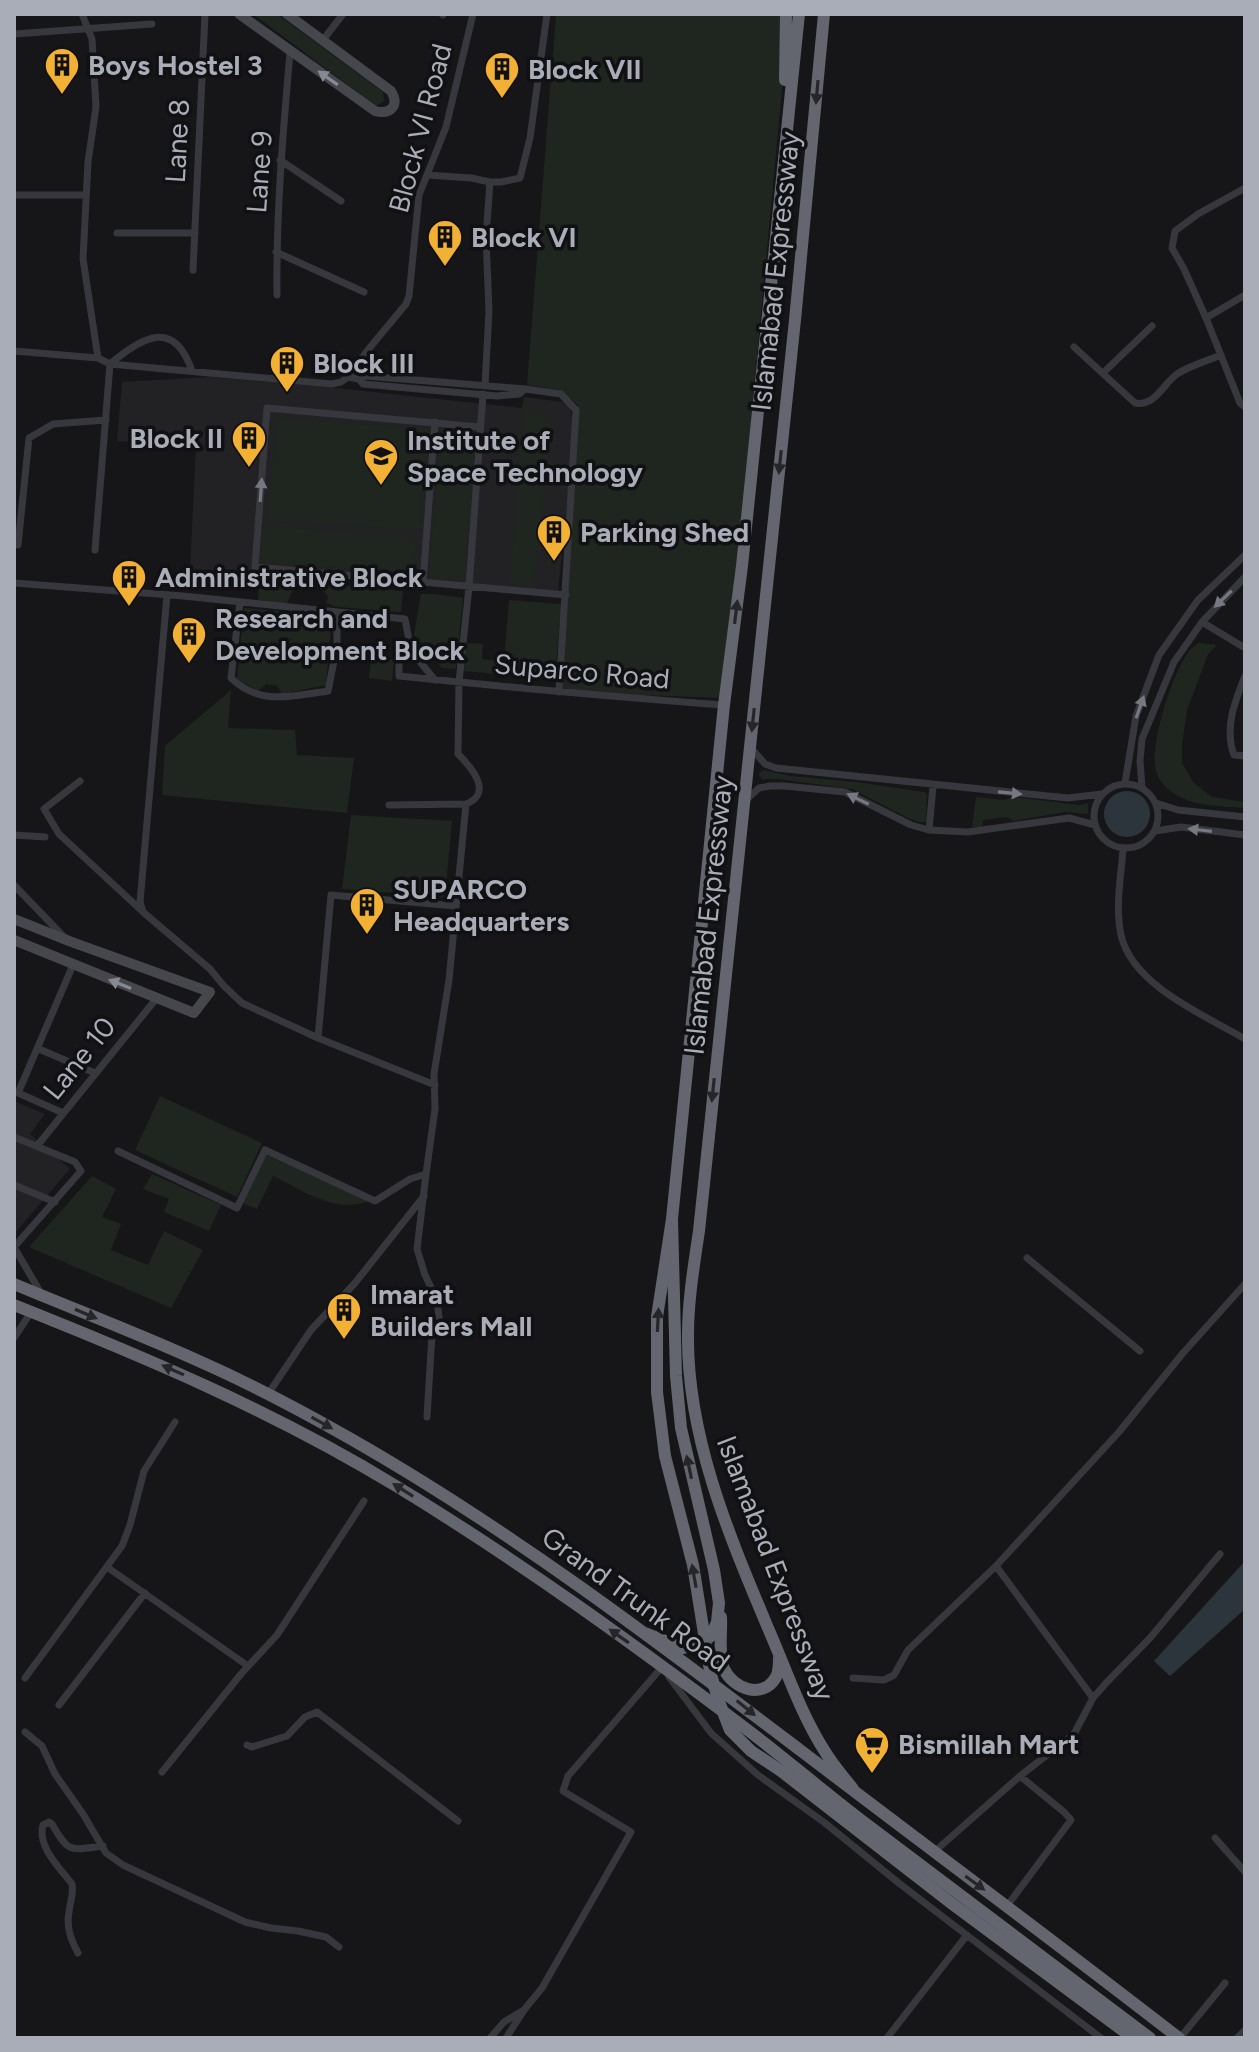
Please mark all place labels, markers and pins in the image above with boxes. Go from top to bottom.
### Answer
building icon: Boys Hostel 3 [43,46,81,96]
place label: Boys Hostel 3 [88,48,263,82]
building icon: Block VII [483,50,521,100]
place label: Block VII [528,52,642,86]
building icon: Block VI [426,218,464,268]
place label: Block VI [471,220,577,254]
building icon: Block III [268,344,306,394]
place label: Block III [313,346,415,380]
building icon: Block II [230,419,268,469]
place label: Block II [130,421,223,455]
place label: Institute of Space Technology [407,423,644,489]
school or university icon: Institute of Space Technology [362,437,400,487]
building icon: Parking Shed [535,513,573,563]
place label: Parking Shed [580,515,749,549]
building icon: Administrative Block [110,558,148,608]
place label: Administrative Block [155,560,423,594]
place label: Research and Development Block [215,601,465,667]
building icon: Research and Development Block [170,615,208,665]
place label: SUPARCO Headquarters [393,872,569,938]
building icon: SUPARCO Headquarters [348,886,386,936]
place label: Imarat Builders Mall [370,1277,532,1343]
building icon: Imarat Builders Mall [325,1291,363,1341]
supermarket icon: Bismillah Mart [853,1725,891,1775]
place label: Bismillah Mart [898,1727,1079,1761]

